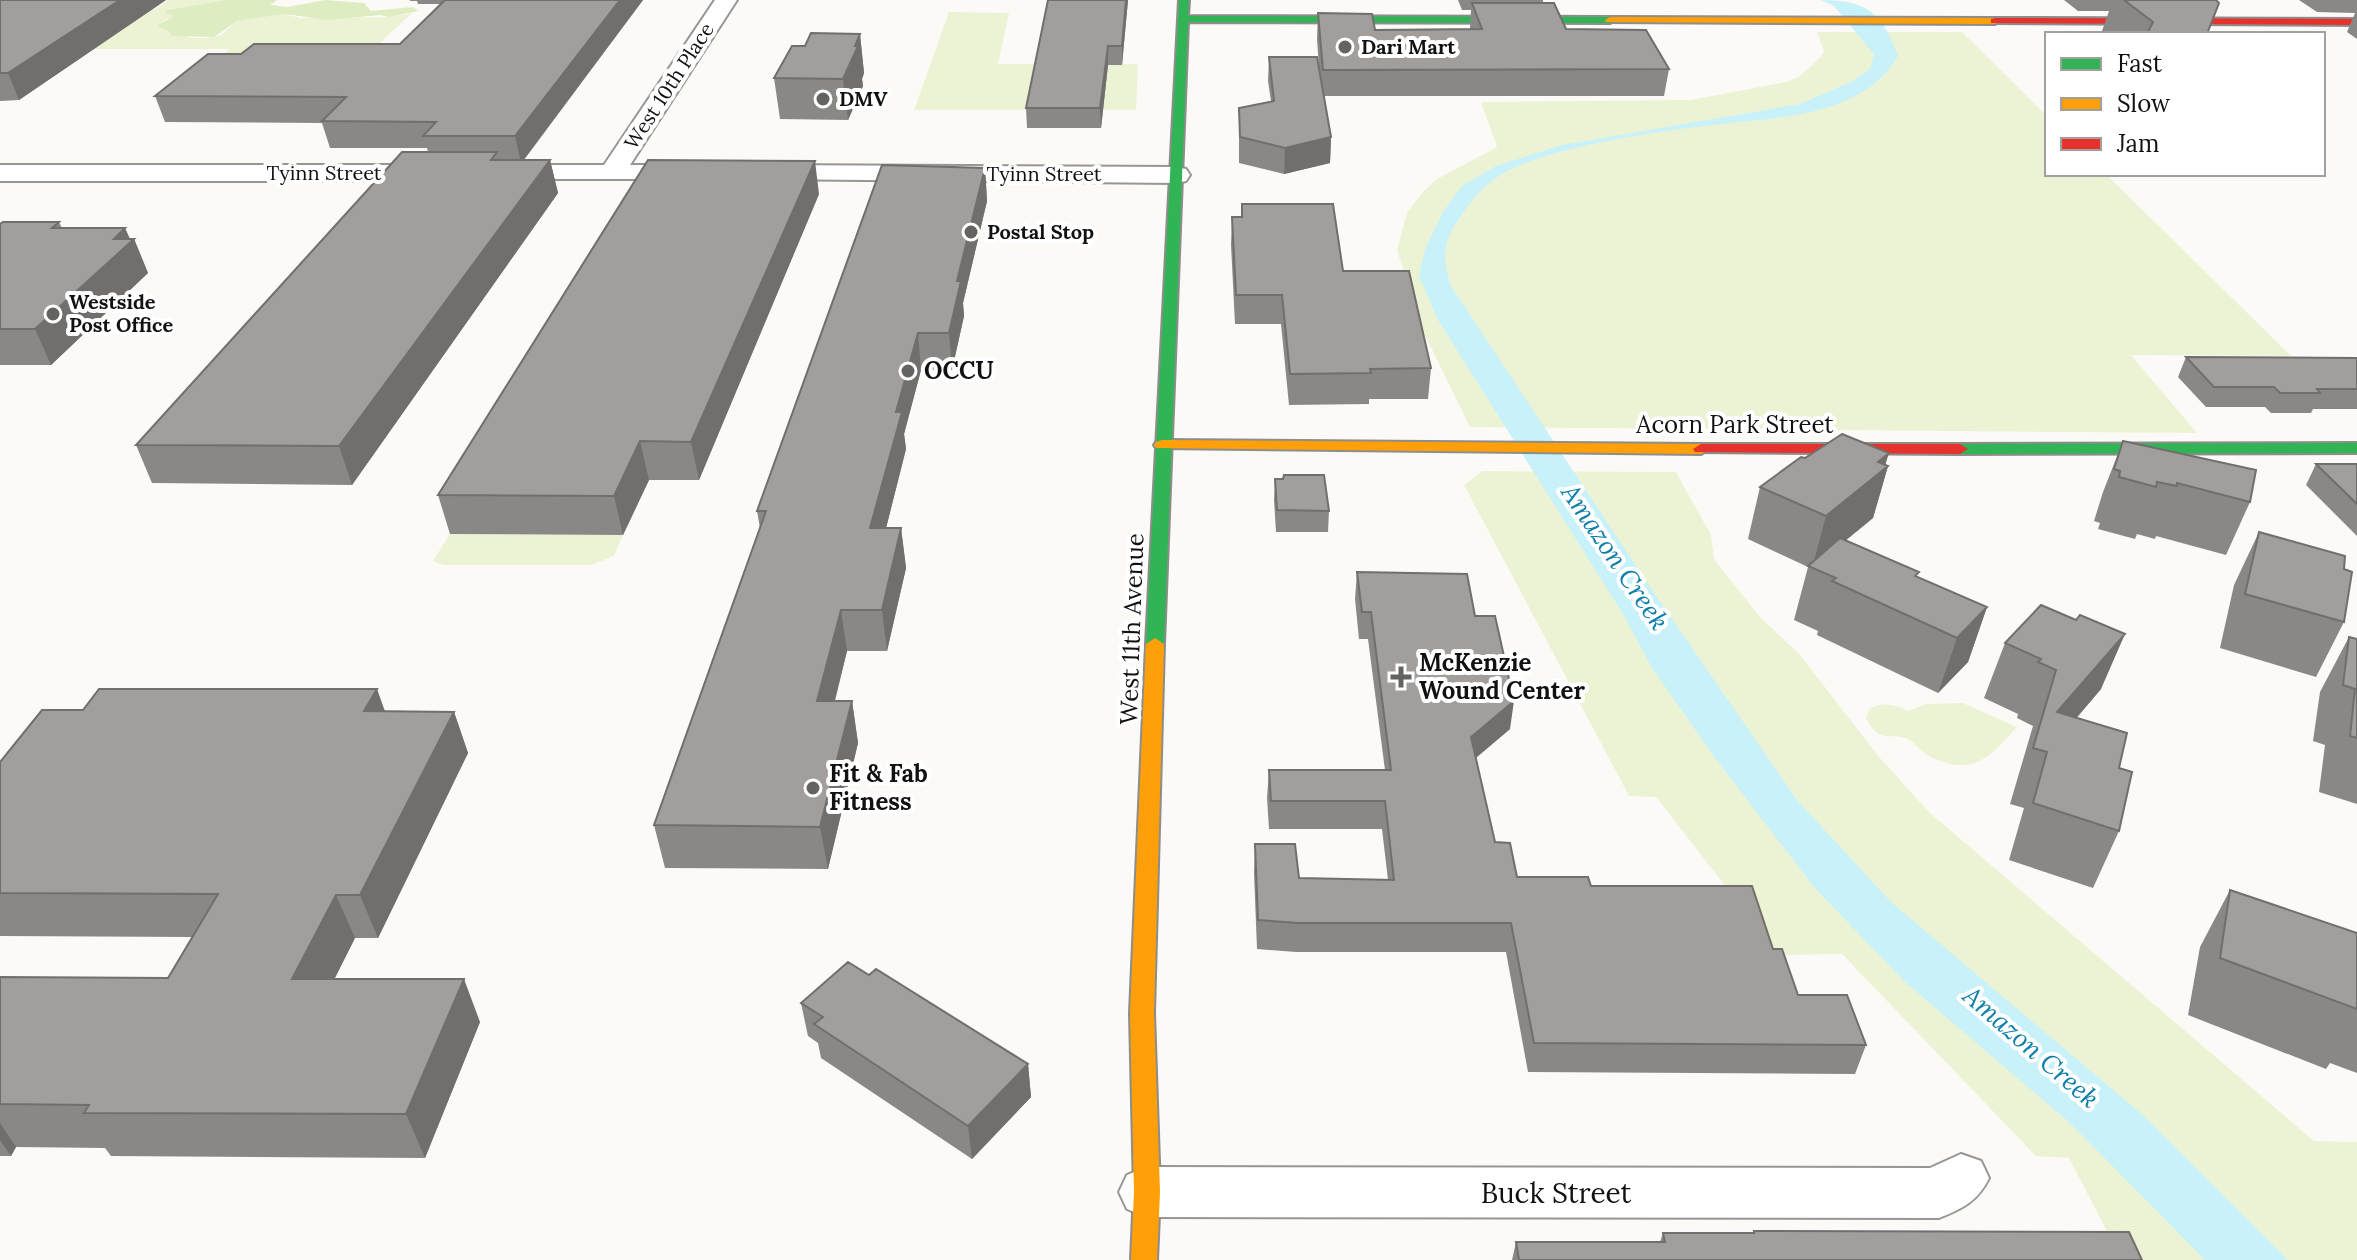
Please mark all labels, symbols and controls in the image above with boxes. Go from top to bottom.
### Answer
street label: West 10th Place [618,18,719,154]
legend [2045,32,2325,176]
place label: Dari Mart [1361,34,1456,59]
marker: Dari Mart [1336,38,1354,56]
text: Fast [2117,48,2163,79]
place label: DMV [839,86,888,111]
text: Slow [2117,88,2171,119]
marker: DMV [814,90,832,108]
text: Jam [2116,128,2159,159]
street label: Tyinn Street [266,160,382,185]
street label: Tyinn Street [986,161,1102,186]
place label: Postal Stop [987,219,1094,244]
marker: Postal Stop [962,223,980,241]
place label: Westside Post Office [69,289,173,337]
marker: Westside Post Office [44,305,62,323]
place label: OCCU [924,355,994,386]
marker: OCCU [899,362,917,380]
street label: Acorn Park Street [1635,409,1834,440]
water label: Amazon Creek [1554,476,1677,636]
street label: West 11th Avenue [1113,533,1150,725]
place label: McKenzie Wound Center [1419,647,1586,706]
marker: McKenzie Wound Center [1390,666,1412,688]
place label: Fit & Fab Fitness [829,758,928,817]
marker: Fit & Fab Fitness [804,779,822,797]
water label: Amazon Creek [1956,978,2106,1115]
street label: Buck Street [1481,1175,1631,1211]

